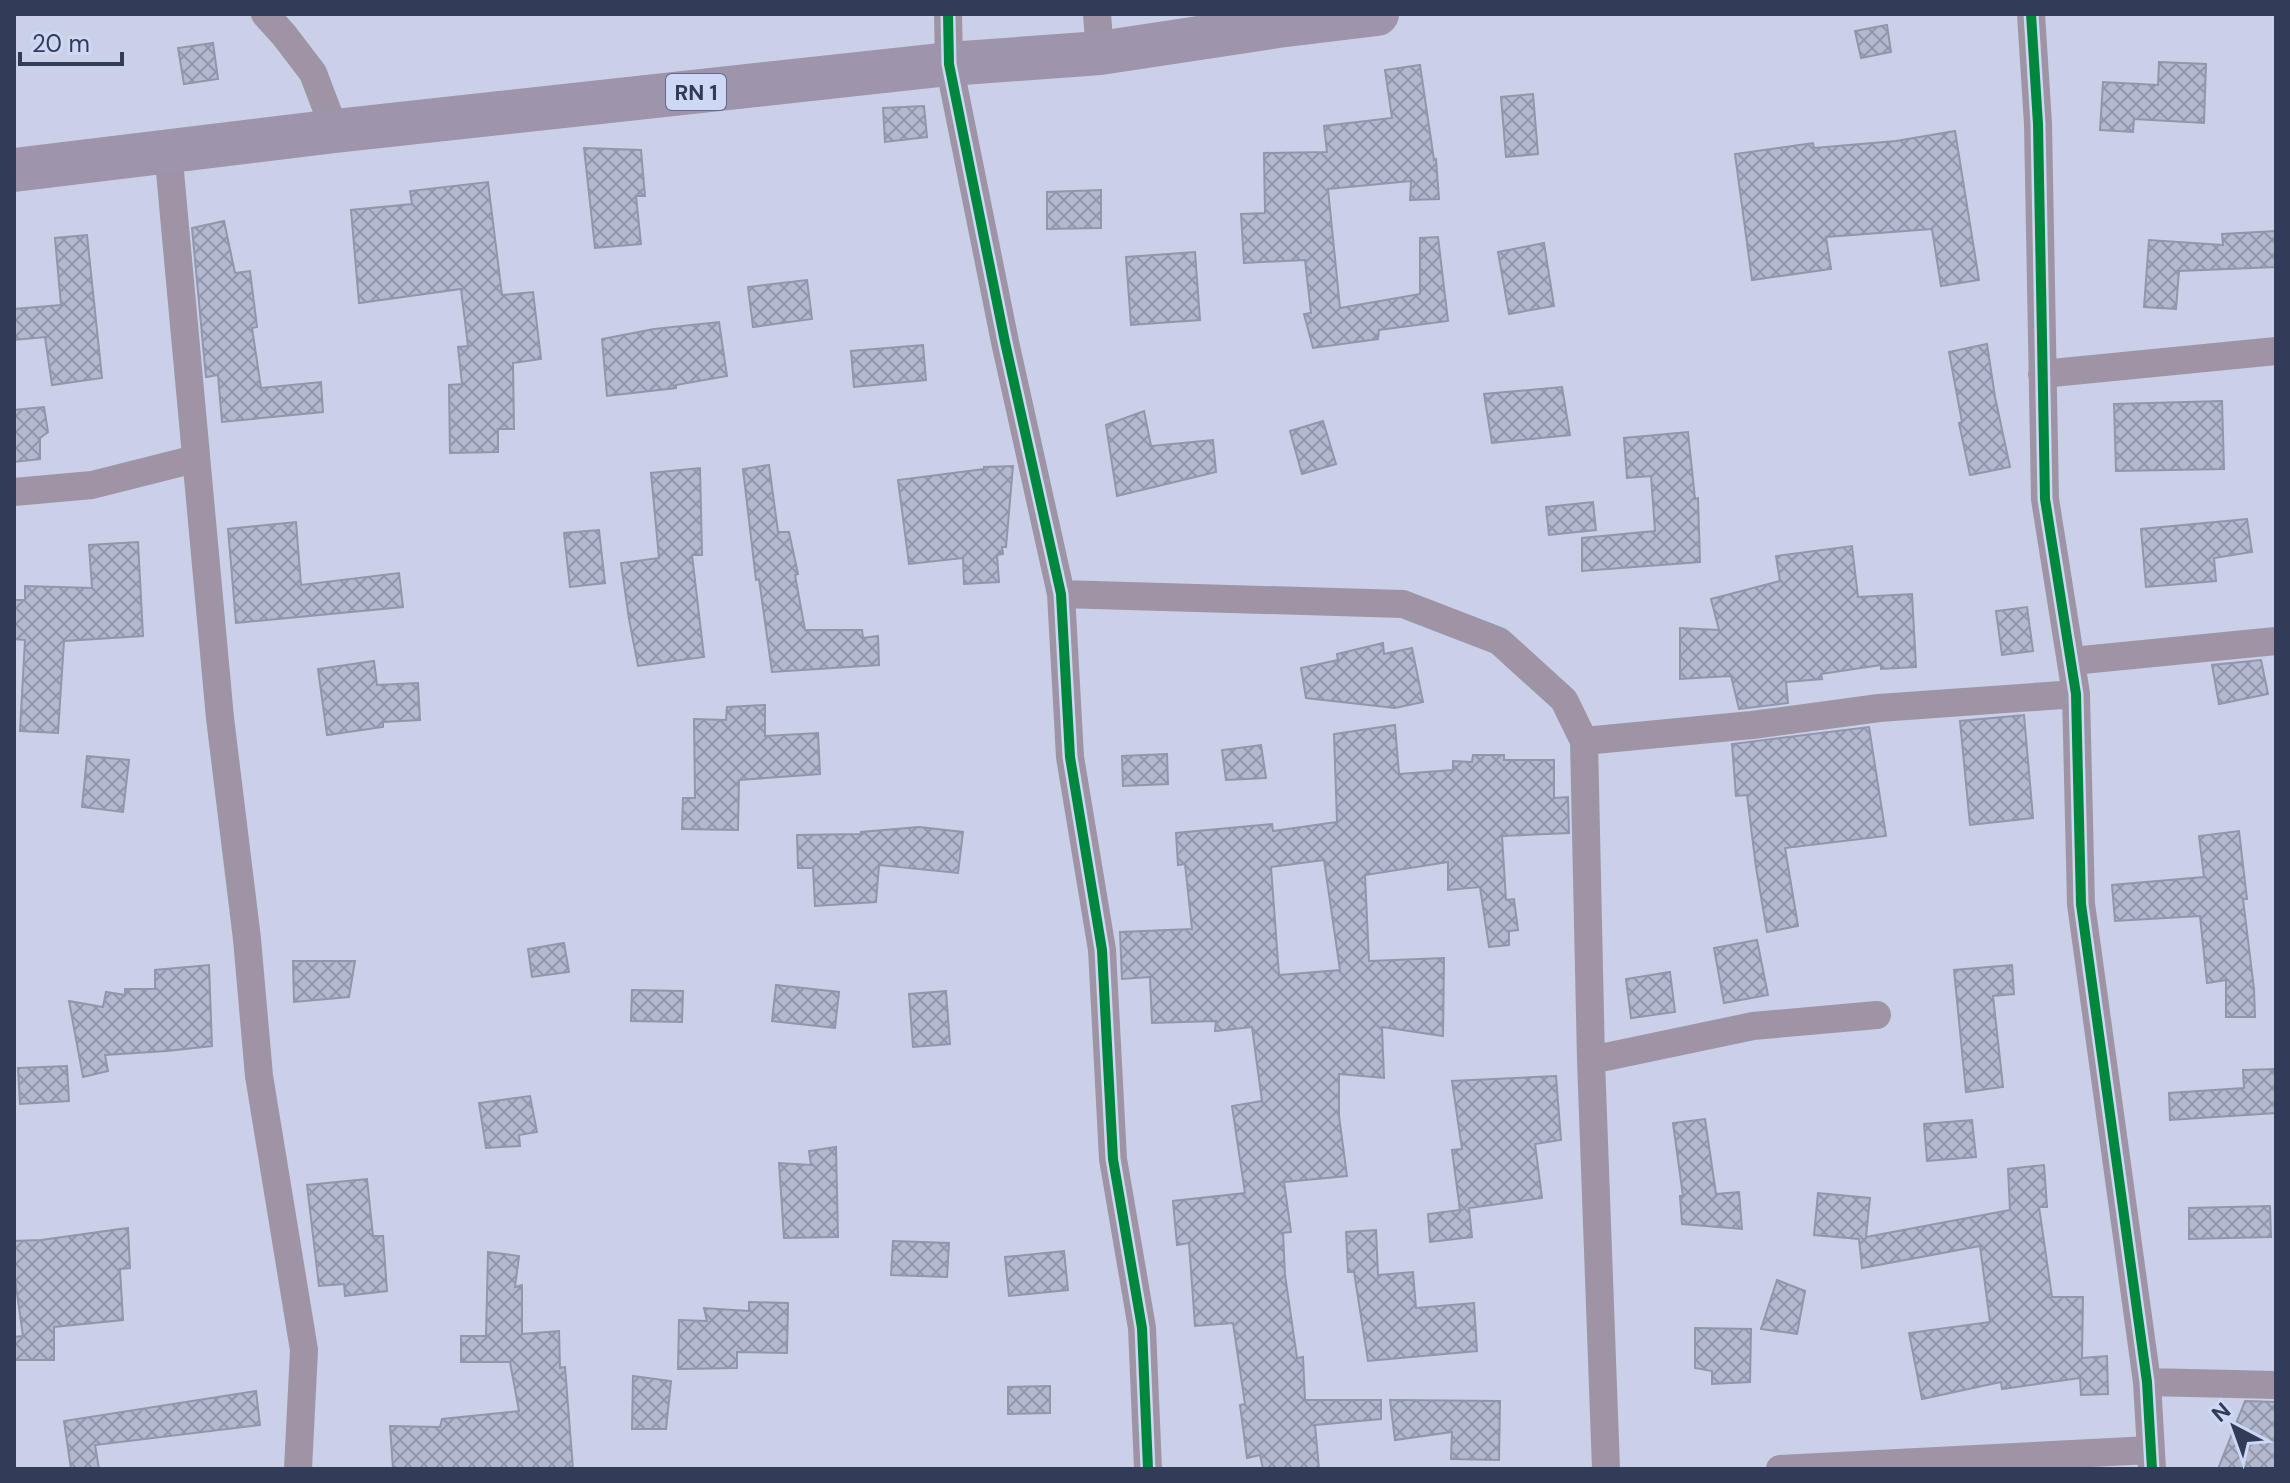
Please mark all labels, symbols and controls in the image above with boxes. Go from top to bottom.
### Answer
scale bar [20,16,122,66]
text: 20 m [32,28,90,59]
road number: RN 1 [666,74,726,110]
north arrow [2194,1387,2274,1467]
text: N [2206,1396,2237,1428]

